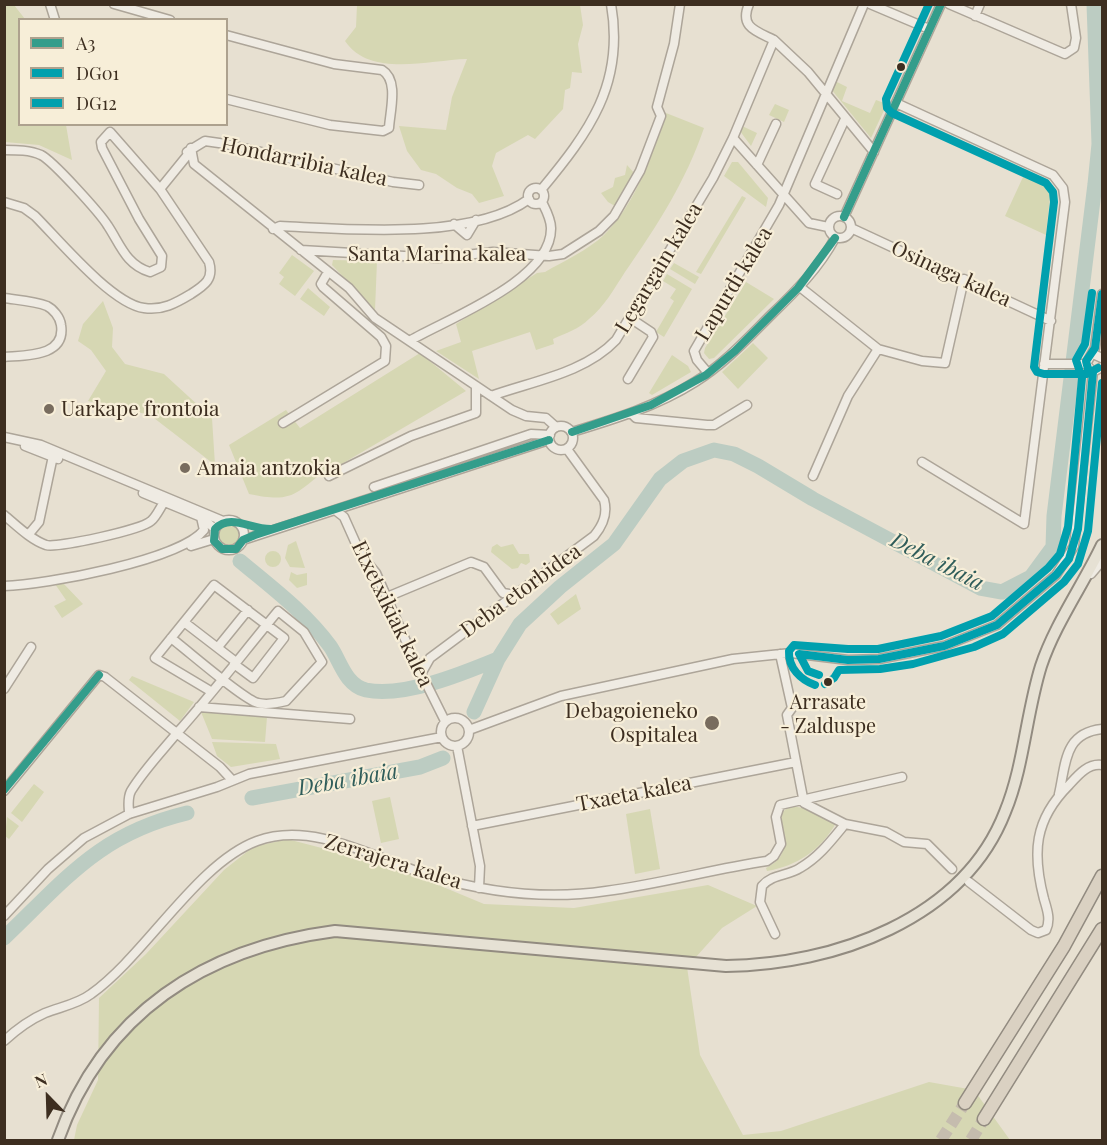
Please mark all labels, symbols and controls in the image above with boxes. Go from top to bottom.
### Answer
legend [18,18,228,126]
text: A3 [76,31,95,55]
text: DG01 [76,61,119,85]
unlabelled marker [895,61,907,73]
text: DG12 [76,91,117,115]
street label: Hondarribia kalea [219,132,389,192]
street label: Legargain kalea [610,198,708,338]
street label: Lapurdi kalea [690,222,778,346]
street label: Osinaga kalea [887,235,1015,313]
street label: Santa Marina kalea [348,241,526,267]
place label: Uarkape frontoia [61,396,220,422]
marker: Uarkape frontoia [42,402,56,416]
place label: Amaia antzokia [197,455,341,481]
marker: Amaia antzokia [178,461,192,475]
water label: Deba ibaia [886,527,988,597]
street label: Etxetxikiak kalea [346,537,438,691]
street label: Deba etorbidea [456,539,586,643]
marker: Arrasate - Zalduspe [822,676,834,688]
place label: Arrasate - Zalduspe [780,691,876,738]
place label: Debagoieneko Ospitalea [565,698,698,748]
marker: Debagoieneko Ospitalea [703,714,721,732]
water label: Deba ibaia [296,758,400,802]
street label: Txaeta kalea [574,770,694,818]
street label: Zerrajera kalea [321,829,465,895]
north arrow [18,1067,78,1127]
text: N [31,1068,50,1092]

